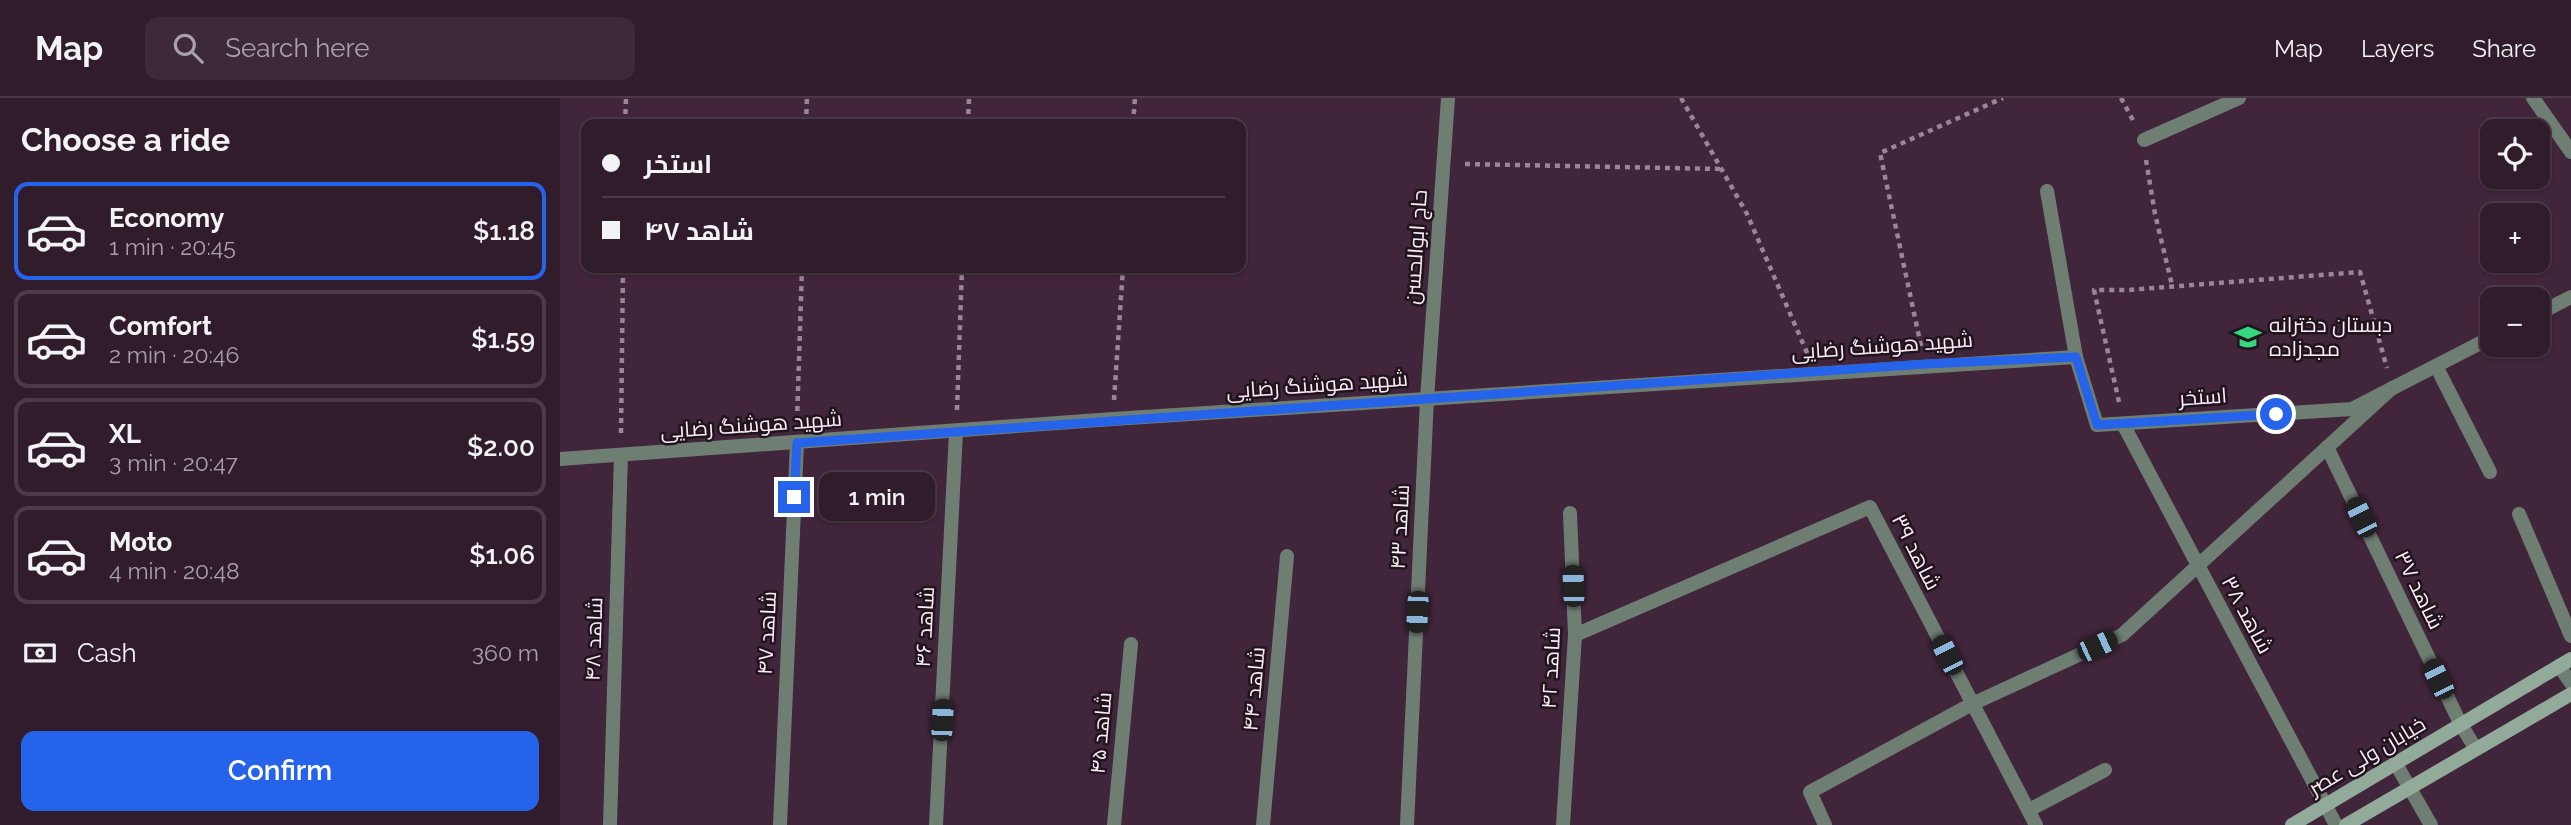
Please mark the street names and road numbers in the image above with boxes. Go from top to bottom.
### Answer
street label: حاج ابوالحسن [1399,189,1434,305]
street label: شهید هوشنگ رضایی [1790,327,1974,365]
street label: شهید هوشنگ رضایی [1225,366,1409,404]
street label: استخر [2177,382,2228,411]
street label: شهید هوشنگ رضایی [659,406,843,444]
street label: شاهد ۴۳ [1385,484,1414,570]
street label: شاهد ۳۹ [1887,510,1946,594]
street label: شاهد ۳۷ [2390,546,2449,633]
street label: شاهد ۳۸ [2217,572,2278,658]
street label: شاهد ۴۶ [910,586,939,668]
street label: شاهد ۴۷ [752,590,781,676]
street label: شاهد ۴۸ [580,597,607,681]
street label: شاهد ۴۲ [1536,626,1565,710]
street label: شاهد ۴۴ [1237,646,1270,732]
street label: شاهد ۴۵ [1084,691,1117,775]
street label: خیابان ولی عصر [2303,711,2430,802]

